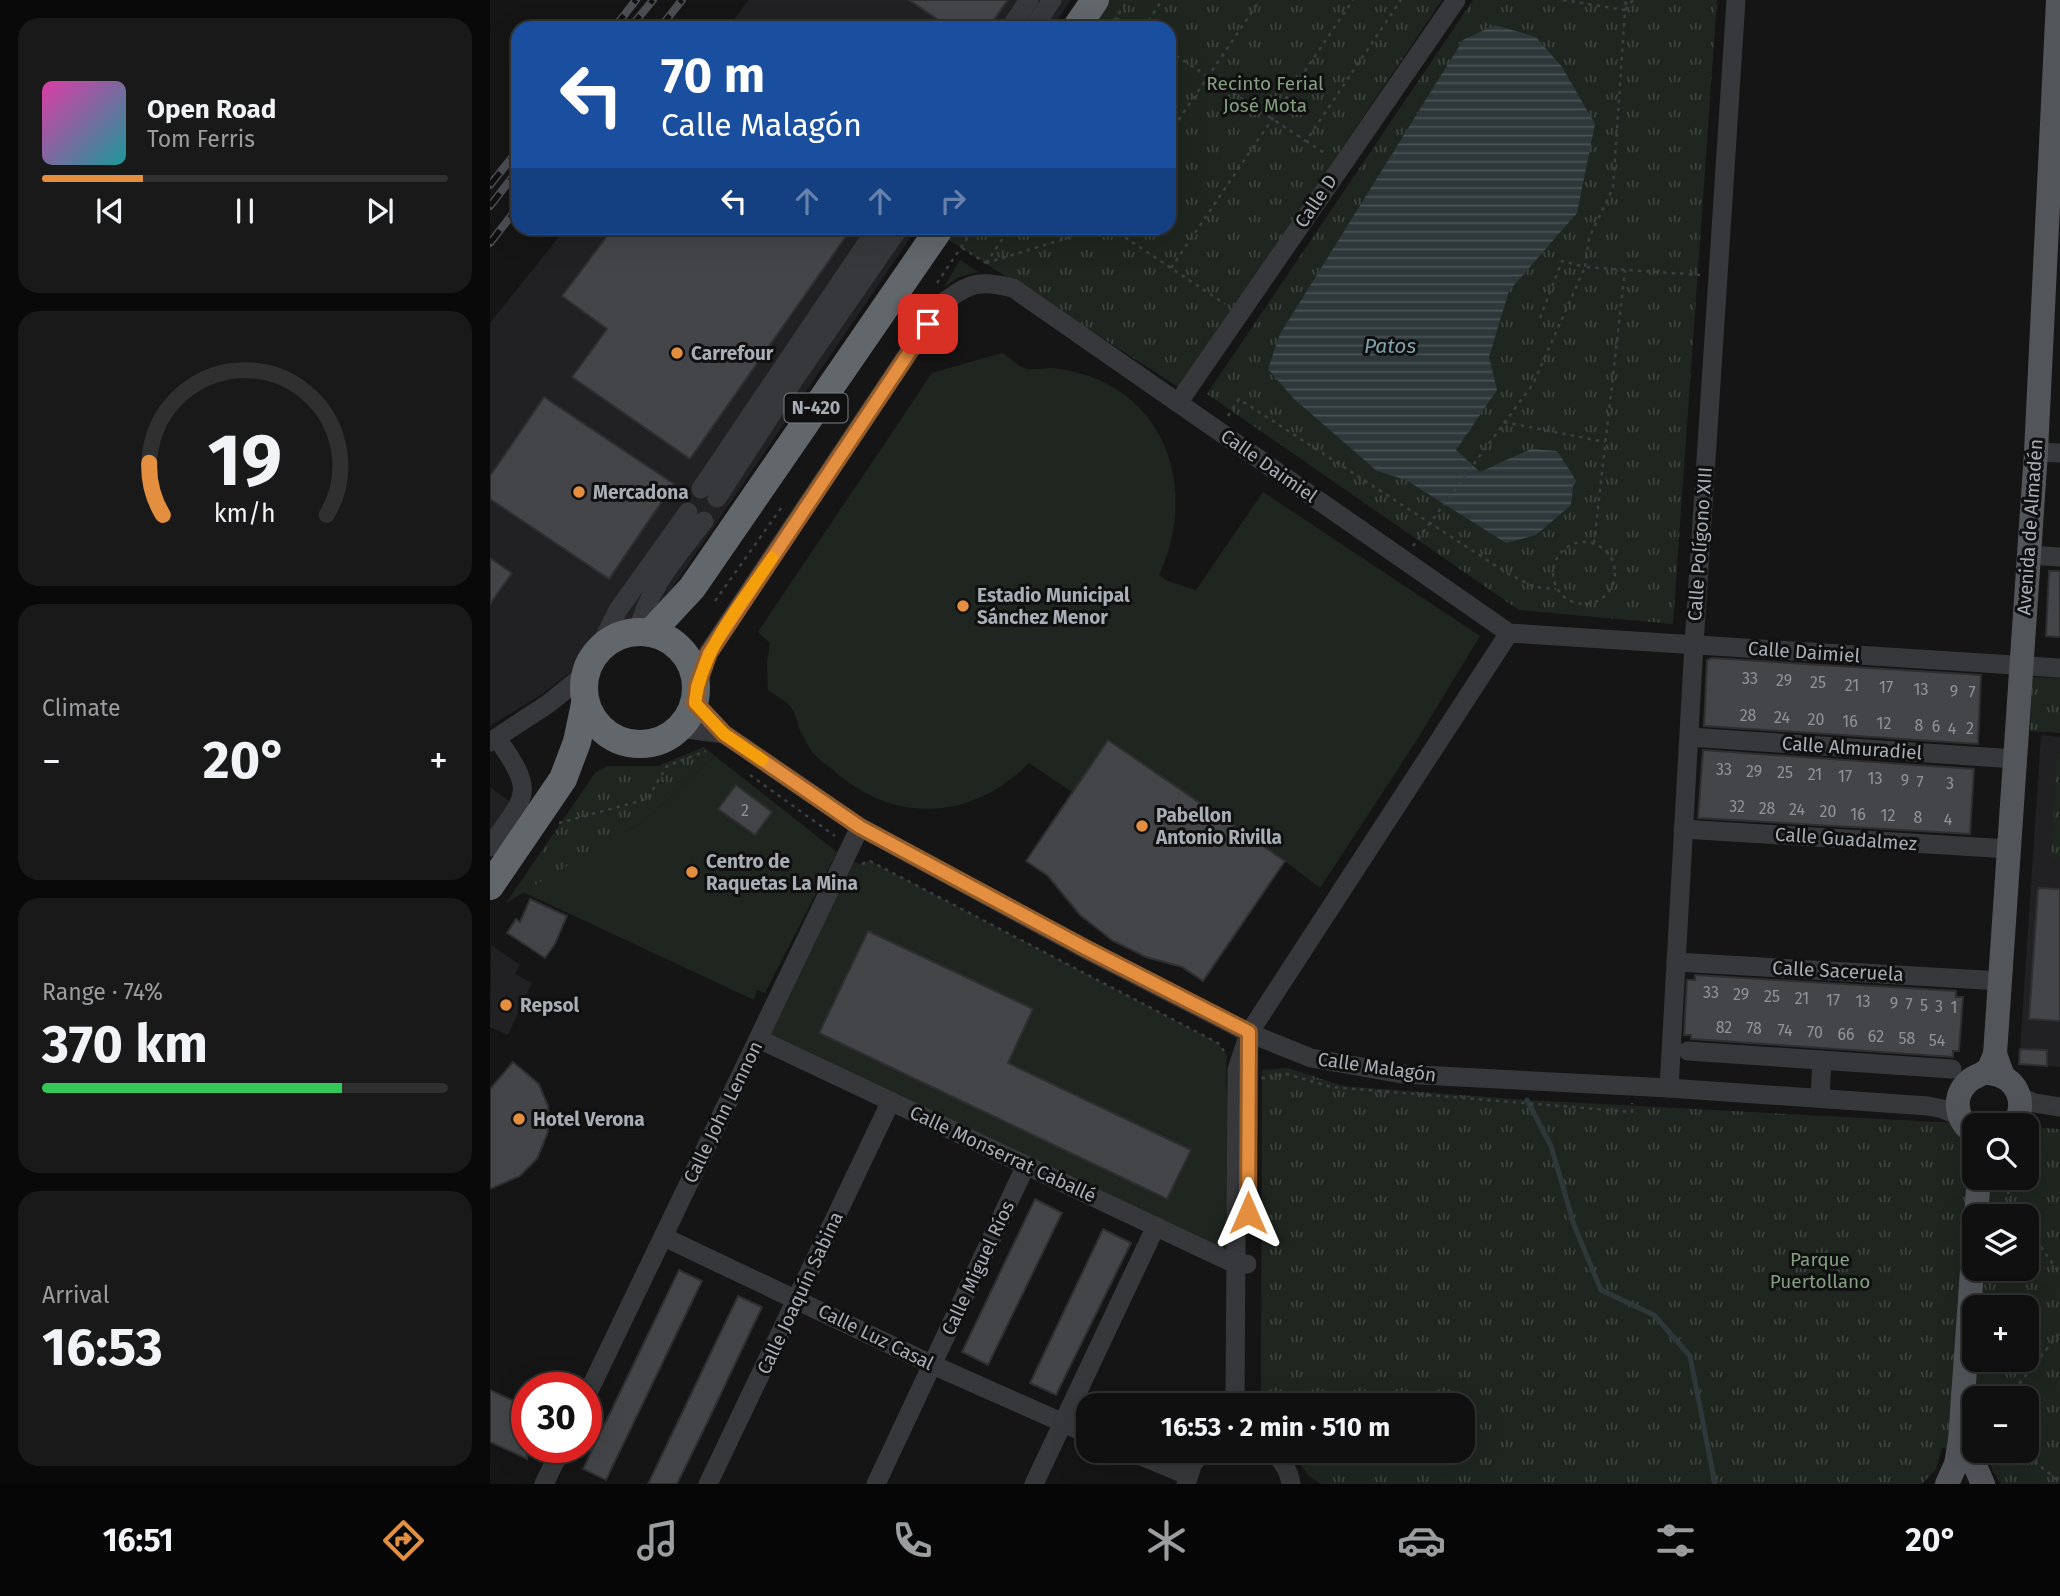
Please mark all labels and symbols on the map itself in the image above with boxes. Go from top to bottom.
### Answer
park label: Recinto Ferial José Mota [1206,72,1324,117]
street label: Calle D [1290,170,1342,232]
pin [898,294,958,354]
water label: Patos [1364,333,1416,359]
place label: Carrefour [691,342,774,365]
marker: Carrefour [669,345,685,361]
road number: N-420 [784,394,848,422]
street label: Calle Daimiel [1216,424,1322,508]
street label: Avenida de Almadén [2012,438,2048,616]
street label: Calle Polígono XIII [1683,466,1717,622]
place label: Mercadona [593,481,689,504]
marker: Mercadona [571,484,587,500]
place label: Estadio Municipal Sánchez Menor [977,584,1130,629]
marker: Estadio Municipal Sánchez Menor [955,598,971,614]
street label: Calle Daimiel [1747,637,1861,667]
house number: 33 [1742,669,1758,688]
house number: 29 [1776,671,1792,690]
house number: 25 [1810,673,1826,692]
house number: 21 [1845,676,1859,695]
house number: 17 [1879,678,1893,697]
house number: 13 [1914,680,1928,699]
house number: 9 [1950,682,1958,701]
house number: 7 [1968,683,1976,702]
house number: 28 [1740,706,1757,725]
house number: 24 [1774,708,1790,727]
house number: 20 [1808,710,1824,729]
house number: 16 [1842,712,1858,731]
house number: 12 [1877,714,1891,733]
house number: 8 [1915,716,1924,735]
house number: 6 [1932,717,1940,736]
house number: 4 [1948,719,1957,738]
house number: 2 [1966,719,1974,738]
street label: Calle Almuradiel [1781,732,1923,764]
house number: 33 [1716,760,1732,779]
house number: 29 [1746,762,1762,781]
house number: 25 [1777,763,1793,782]
house number: 21 [1808,765,1822,784]
house number: 17 [1838,767,1852,786]
house number: 13 [1868,769,1882,788]
house number: 9 [1901,771,1909,790]
house number: 7 [1916,773,1924,792]
house number: 3 [1946,774,1954,793]
house number: 32 [1729,797,1745,816]
house number: 28 [1759,799,1776,818]
house number: 24 [1789,800,1805,819]
house number: 2 [741,801,749,820]
house number: 20 [1820,802,1836,821]
place label: Pabellon Antonio Rivilla [1155,804,1282,849]
house number: 16 [1850,805,1866,824]
house number: 12 [1881,806,1895,825]
house number: 8 [1914,808,1923,827]
house number: 4 [1944,810,1953,829]
marker: Pabellon Antonio Rivilla [1134,818,1150,834]
street label: Calle Guadalmez [1774,823,1918,855]
place label: Centro de Raquetas La Mina [706,850,858,895]
marker: Centro de Raquetas La Mina [684,864,700,880]
street label: Calle Saceruela [1772,956,1904,986]
house number: 33 [1703,983,1719,1002]
house number: 29 [1733,985,1749,1004]
house number: 25 [1764,987,1780,1006]
house number: 21 [1795,989,1809,1008]
house number: 17 [1826,991,1840,1010]
house number: 13 [1856,992,1870,1011]
place label: Repsol [520,994,580,1017]
house number: 9 [1890,994,1898,1013]
house number: 7 [1905,995,1913,1014]
house number: 5 [1920,996,1928,1015]
marker: Repsol [498,997,514,1013]
house number: 3 [1935,997,1943,1016]
house number: 1 [1951,998,1957,1017]
house number: 82 [1716,1018,1732,1037]
house number: 78 [1746,1019,1762,1038]
house number: 74 [1778,1021,1793,1040]
house number: 70 [1807,1023,1823,1042]
house number: 66 [1837,1025,1855,1044]
house number: 62 [1868,1027,1884,1046]
house number: 58 [1899,1029,1916,1048]
house number: 54 [1929,1031,1946,1050]
street label: Calle John Lennon [679,1037,767,1187]
street label: Calle Malagón [1316,1047,1438,1087]
street label: Calle Monserrat Caballé [906,1101,1100,1207]
place label: Hotel Verona [533,1108,645,1131]
marker: Hotel Verona [511,1111,527,1127]
position arrow [1211,1176,1285,1250]
street label: Calle Miguel Ríos [937,1197,1019,1339]
street label: Calle Joaquín Sabina [752,1208,848,1378]
park label: Parque Puertollano [1770,1248,1870,1293]
street label: Calle Luz Casal [815,1299,938,1375]
speed limit sign: 30 [511,1372,602,1463]

